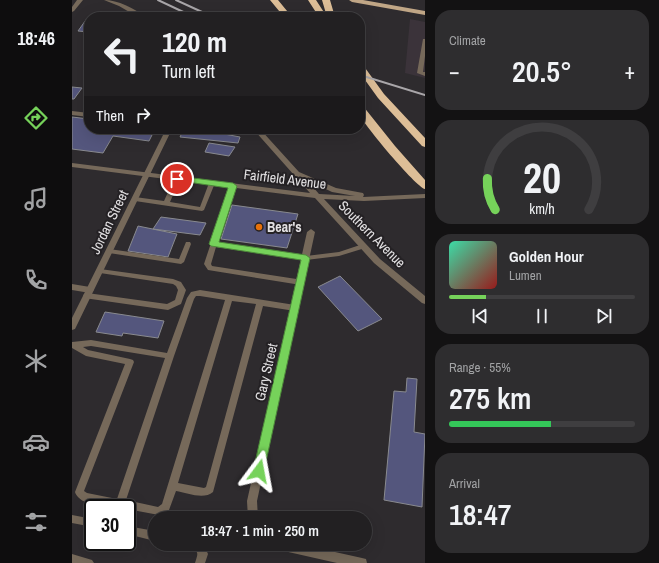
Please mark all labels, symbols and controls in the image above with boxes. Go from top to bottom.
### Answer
text: 120 m [162,23,227,61]
text: 18:46 [17,26,55,51]
icon: left [96,28,148,80]
text: Climate [449,32,486,49]
text: 20.5° [512,51,572,91]
text: − [449,56,460,86]
text: + [624,56,635,86]
text: Turn left [162,59,215,84]
icon: directions [22,104,50,132]
icon: right [132,104,154,126]
text: Then [96,105,124,126]
text: 20 [523,150,561,206]
pin [160,162,194,196]
street label: Fairfield Avenue [243,165,327,193]
icon: arrive [166,168,188,190]
icon: music [22,185,50,213]
street label: Jordan Street [86,187,132,257]
street label: Southern Avenue [335,197,409,271]
text: km/h [529,198,555,217]
place label: Bear's [267,218,302,236]
marker: Bear's [254,222,264,232]
text: Golden Hour [509,246,584,267]
icon: phone [22,266,50,294]
text: Lumen [509,267,542,284]
icon: previous [469,305,491,327]
icon: pause [531,305,553,327]
icon: next [593,305,615,327]
street label: Gary Street [251,341,281,403]
icon: climate [22,347,50,375]
text: Range · 55% [449,359,511,376]
text: 275 km [449,378,531,418]
icon: car [22,428,50,456]
position arrow [238,450,280,492]
text: Arrival [449,475,480,492]
text: 18:47 [449,494,511,534]
speed limit sign: 30 [84,499,136,551]
icon: filters [22,508,50,536]
text: 18:47 · 1 min · 250 m [201,520,319,541]

